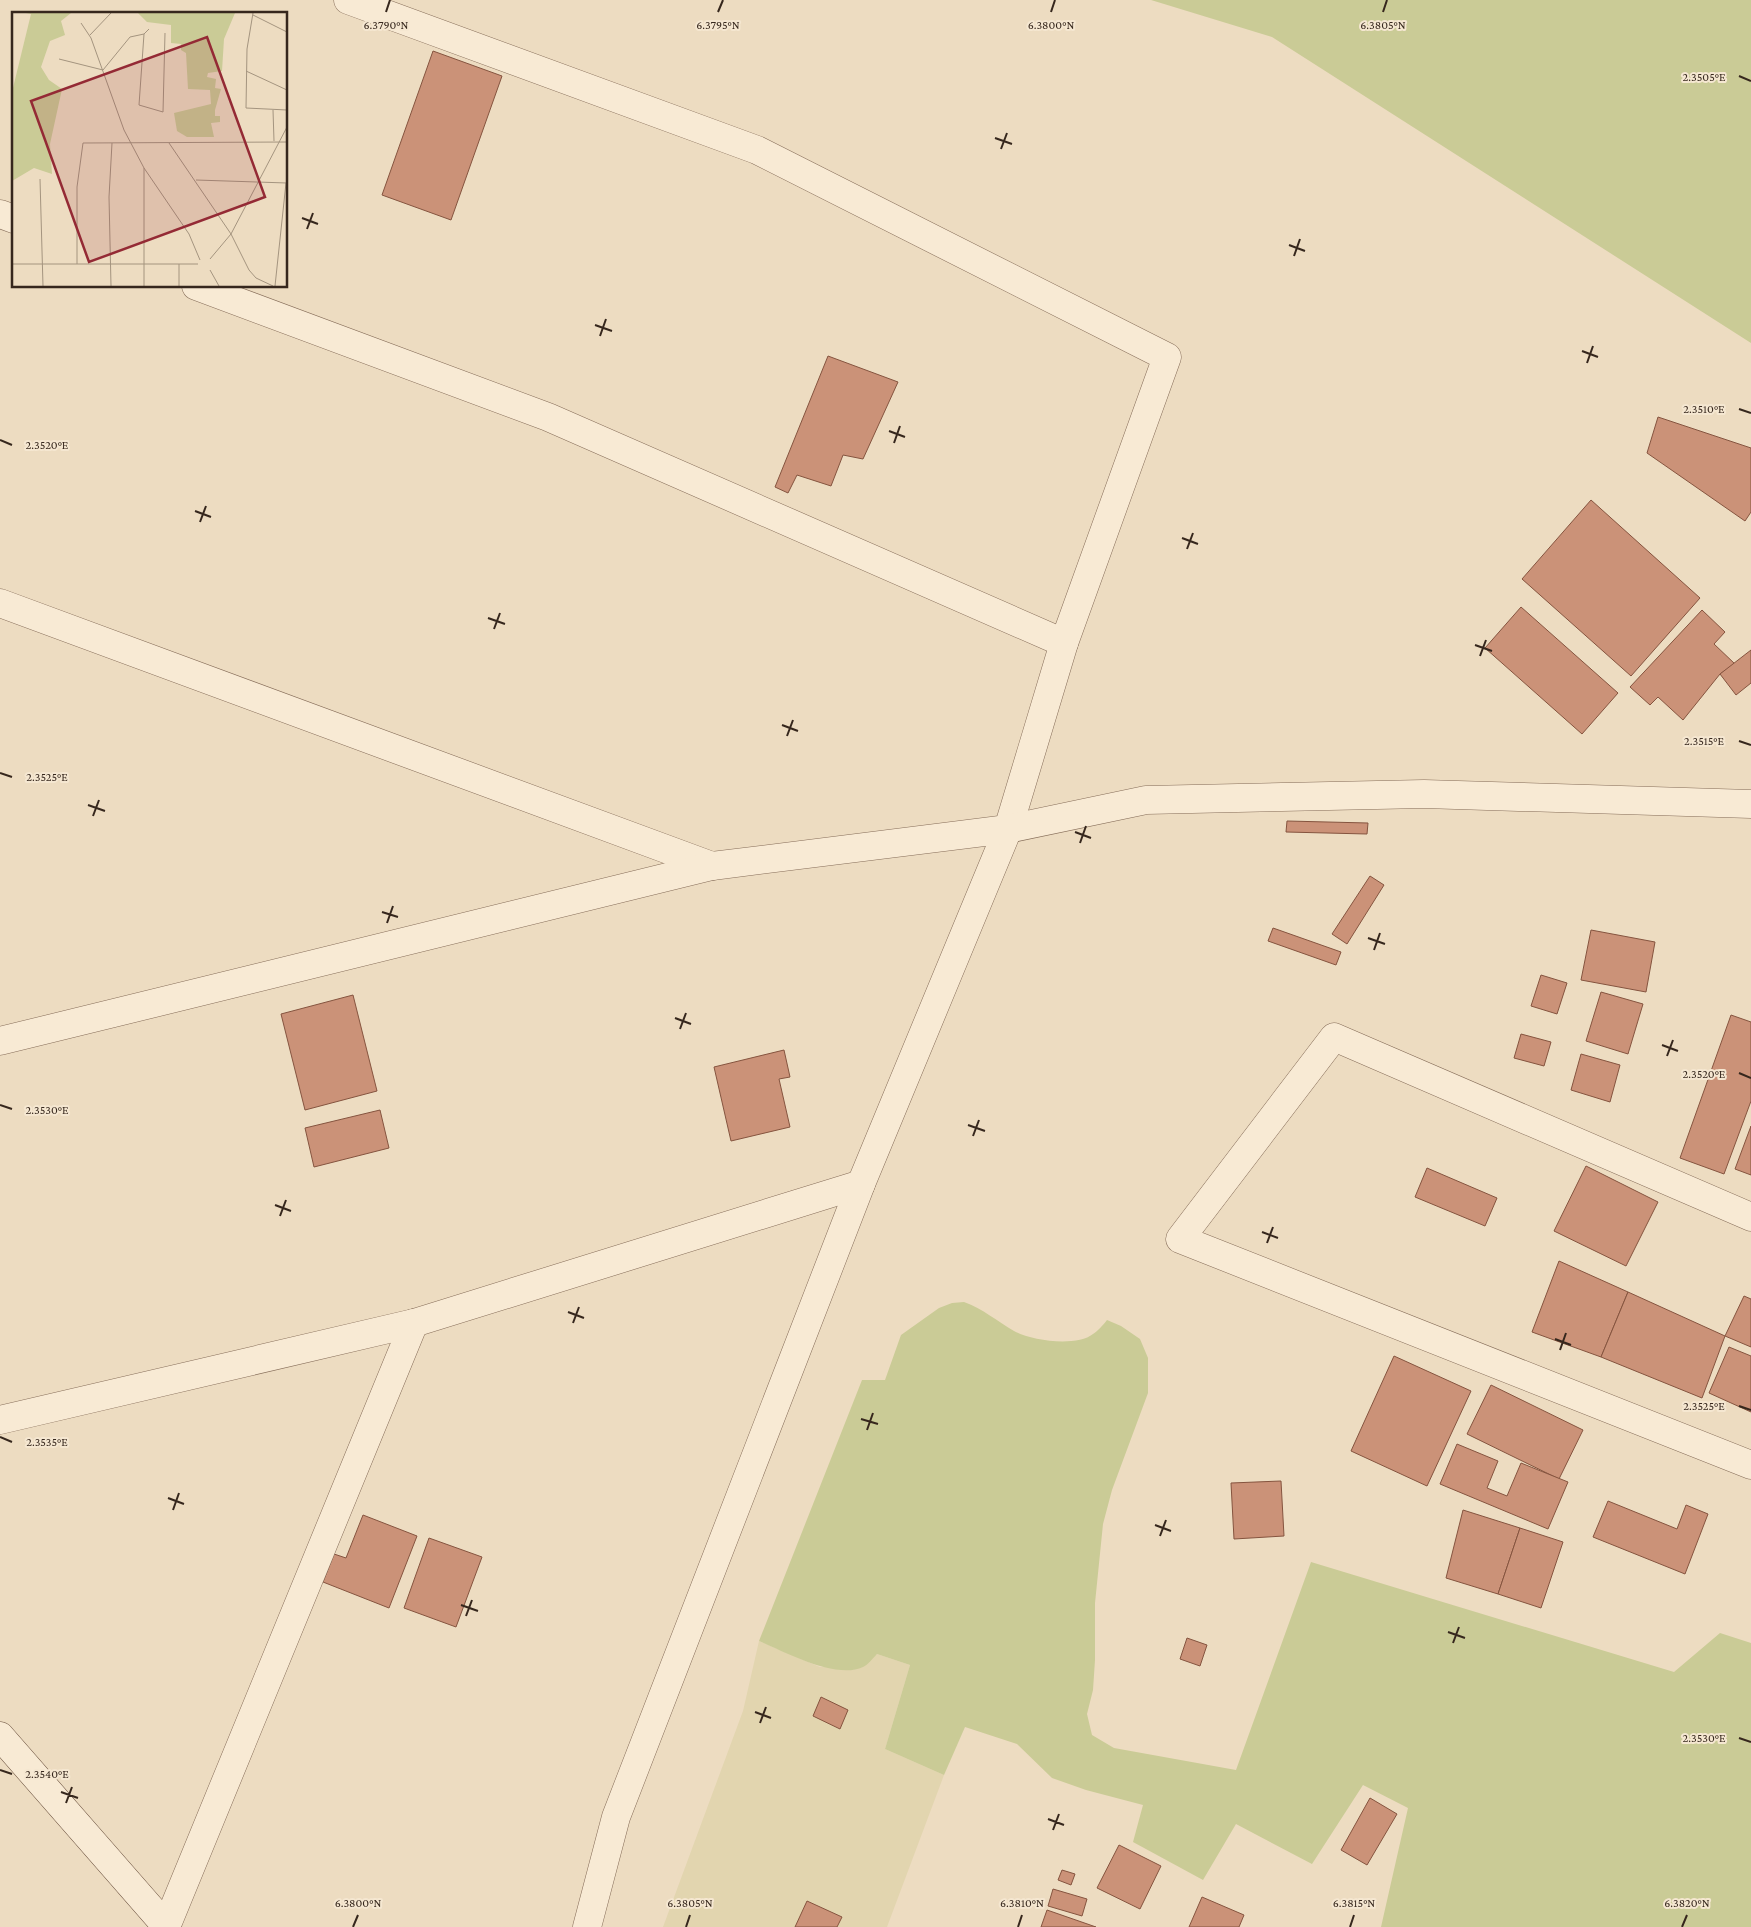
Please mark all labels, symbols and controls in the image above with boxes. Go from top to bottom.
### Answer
inset map [12,12,288,288]
text: 6.3790°N [364,18,409,32]
text: 6.3795°N [696,18,740,32]
text: 6.3800°N [1028,18,1074,32]
text: 6.3805°N [1360,18,1406,32]
text: 2.3505°E [1683,70,1726,84]
text: 2.3510°E [1683,402,1725,416]
text: 2.3520°E [26,438,69,452]
text: 2.3515°E [1684,734,1725,748]
text: 2.3525°E [26,770,68,784]
text: 2.3520°E [1683,1067,1726,1081]
text: 2.3530°E [26,1103,69,1117]
text: 2.3525°E [1683,1399,1725,1413]
text: 2.3535°E [26,1435,68,1449]
text: 2.3530°E [1683,1731,1726,1745]
text: 2.3540°E [25,1767,69,1781]
text: 6.3800°N [335,1896,381,1910]
text: 6.3805°N [667,1896,713,1910]
text: 6.3810°N [1000,1896,1044,1910]
text: 6.3815°N [1333,1896,1375,1910]
text: 6.3820°N [1664,1896,1710,1910]

